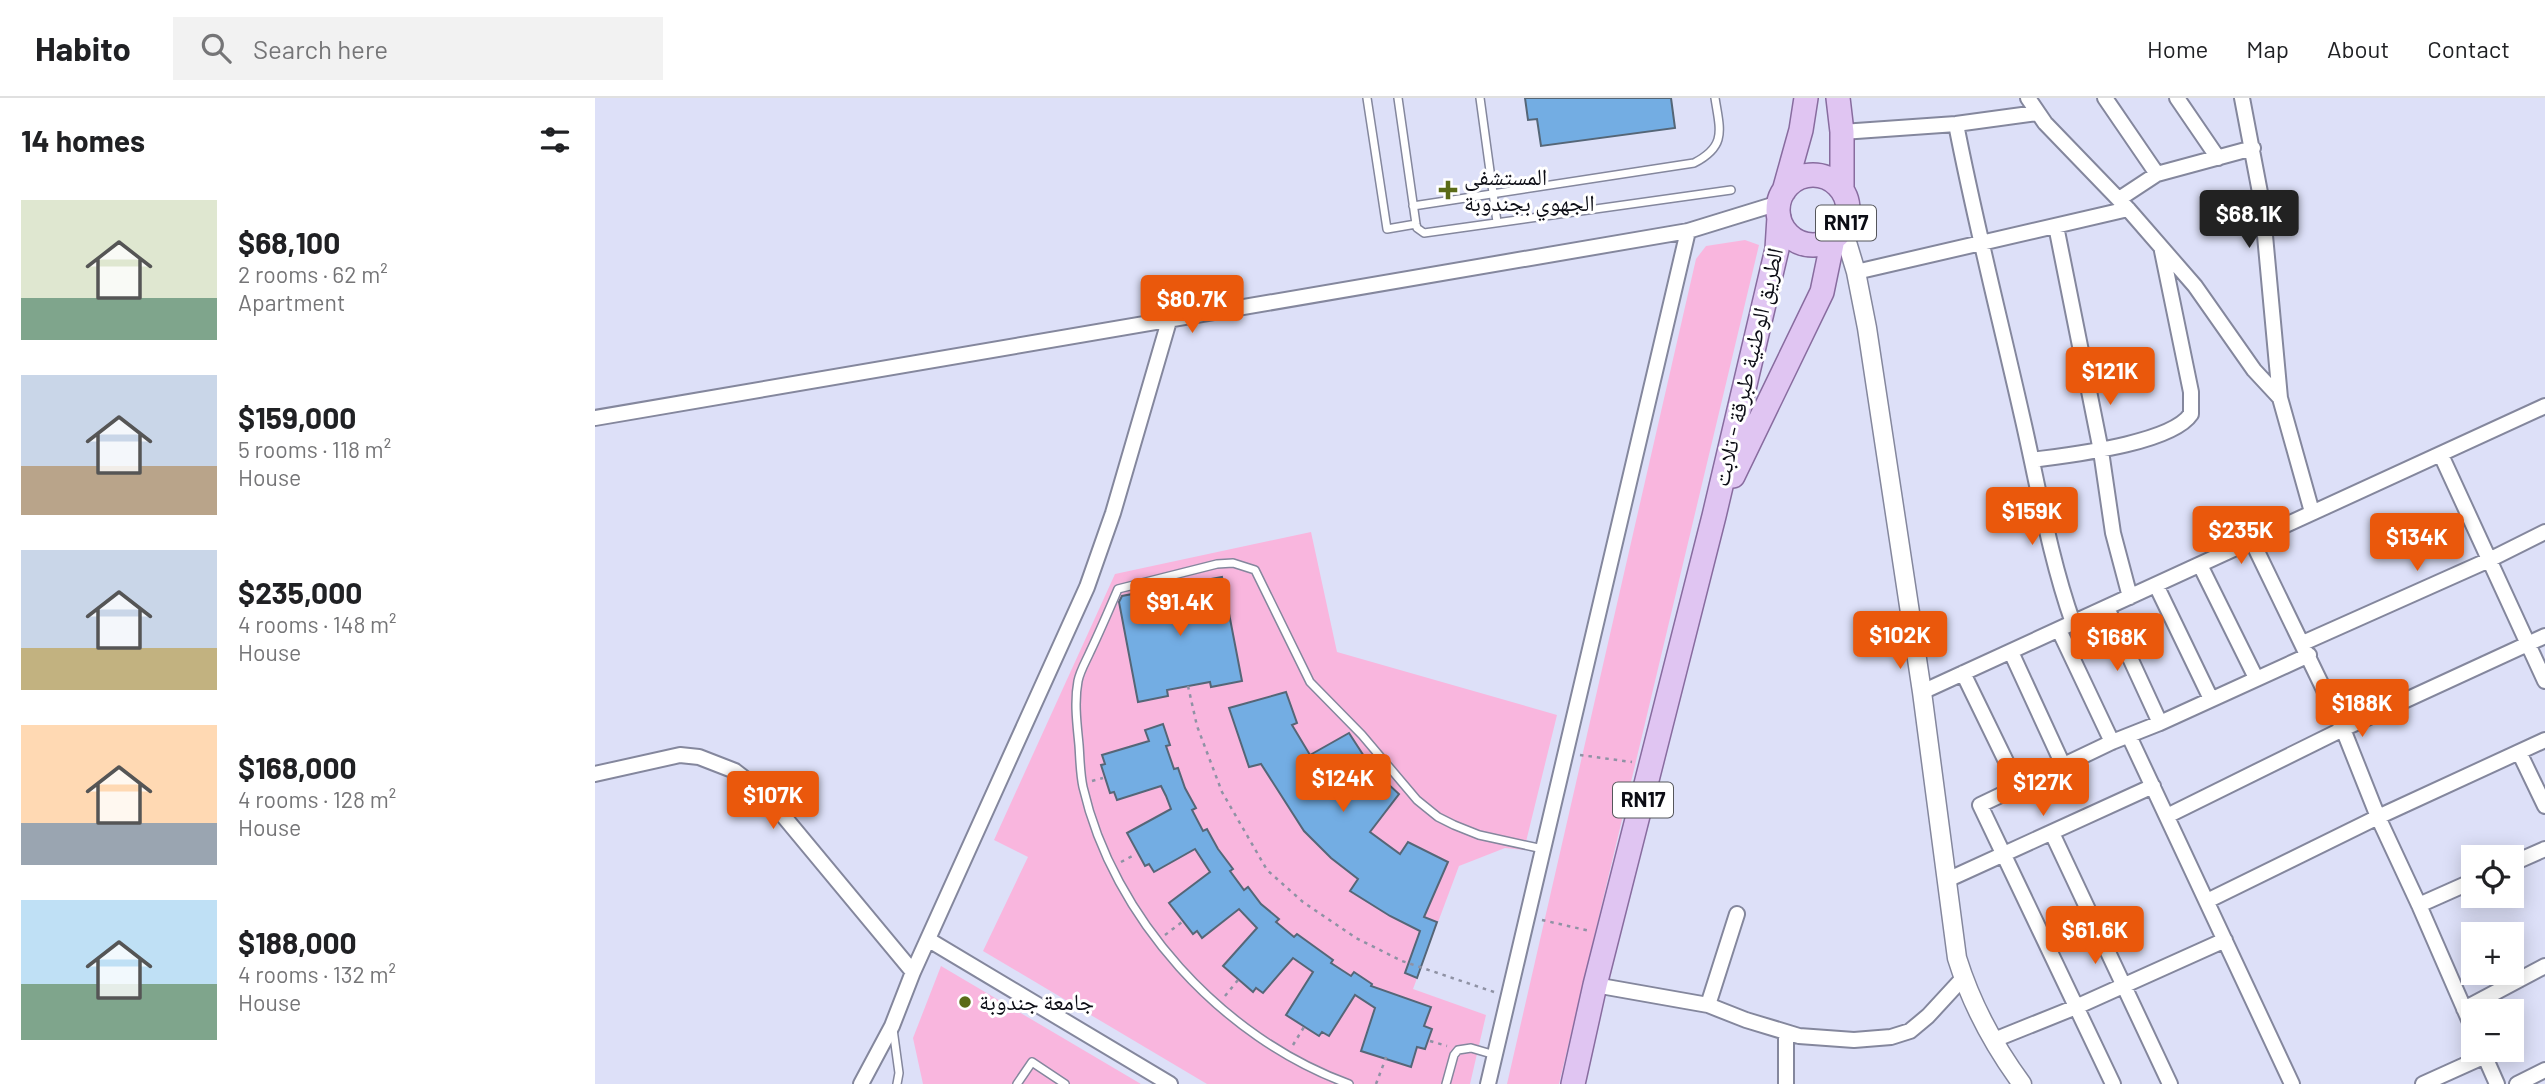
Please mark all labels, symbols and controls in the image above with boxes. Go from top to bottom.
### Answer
search box [173,17,663,80]
text: Habito [35,28,131,68]
icon: search [197,29,235,67]
text: Search here [253,33,388,64]
text: Home [2147,34,2208,63]
text: Map [2246,34,2289,63]
text: About [2327,34,2389,63]
text: Contact [2427,34,2510,63]
icon: filters [536,121,574,159]
text: 14 homes [21,122,145,158]
place label: المستشفى الجهوي بجندوبة [1464,162,1595,222]
marker: المستشفى الجهوي بجندوبة [1438,180,1458,200]
pin: $68.1K [2192,190,2306,250]
text: $68.1K [2216,199,2282,227]
road number: RN17 [1816,206,1876,240]
text: $68,100 [238,224,340,260]
icon: home [77,228,161,312]
street label: الطريق الوطنية طبرقة - تلابت [1706,245,1789,489]
text: 2 rooms · 62 m² [238,260,388,288]
pin: $80.7K [1135,275,1249,335]
text: $80.7K [1157,284,1227,312]
text: Apartment [238,288,345,316]
pin: $121K [2061,348,2159,407]
text: $121K [2082,356,2138,384]
text: $159,000 [238,399,356,435]
icon: home [77,403,161,487]
text: 5 rooms · 118 m² [238,435,391,463]
text: House [238,463,301,491]
pin: $159K [1983,488,2081,547]
text: $159K [2002,496,2062,524]
pin: $235K [2192,506,2290,566]
pin: $134K [2368,514,2466,573]
text: $235K [2209,515,2273,543]
text: $134K [2386,522,2448,550]
text: $235,000 [238,574,362,610]
icon: home [77,578,161,662]
pin: $91.4K [1123,578,1237,638]
text: $91.4K [1146,587,1214,615]
text: 4 rooms · 148 m² [238,610,397,638]
pin: $102K [1851,612,1949,671]
pin: $168K [2068,614,2166,673]
text: $102K [1869,620,1931,648]
text: $168K [2087,622,2147,650]
text: House [238,638,301,666]
pin: $188K [2313,680,2411,739]
text: $188K [2332,688,2392,716]
text: $168,000 [238,749,357,785]
icon: home [77,753,161,837]
pin: $124K [1294,754,1392,814]
pin: $127K [1994,758,2092,818]
text: $124K [1312,763,1374,791]
text: $127K [2013,767,2073,795]
pin: $107K [724,772,822,831]
text: $107K [743,780,803,808]
road number: RN17 [1613,782,1673,818]
text: 4 rooms · 128 m² [238,785,396,813]
text: House [238,813,301,841]
map controls [2461,845,2524,1062]
button: locate [2461,845,2524,908]
pin: $61.6K [2038,906,2152,966]
text: $61.6K [2062,915,2128,943]
button: + [2461,922,2524,985]
text: $188,000 [238,924,357,960]
icon: home [77,928,161,1012]
text: 4 rooms · 132 m² [238,960,396,988]
place label: جامعة جندوبة [979,987,1094,1016]
text: House [238,988,301,1016]
marker: جامعة جندوبة [957,994,973,1010]
button: − [2461,999,2524,1062]

